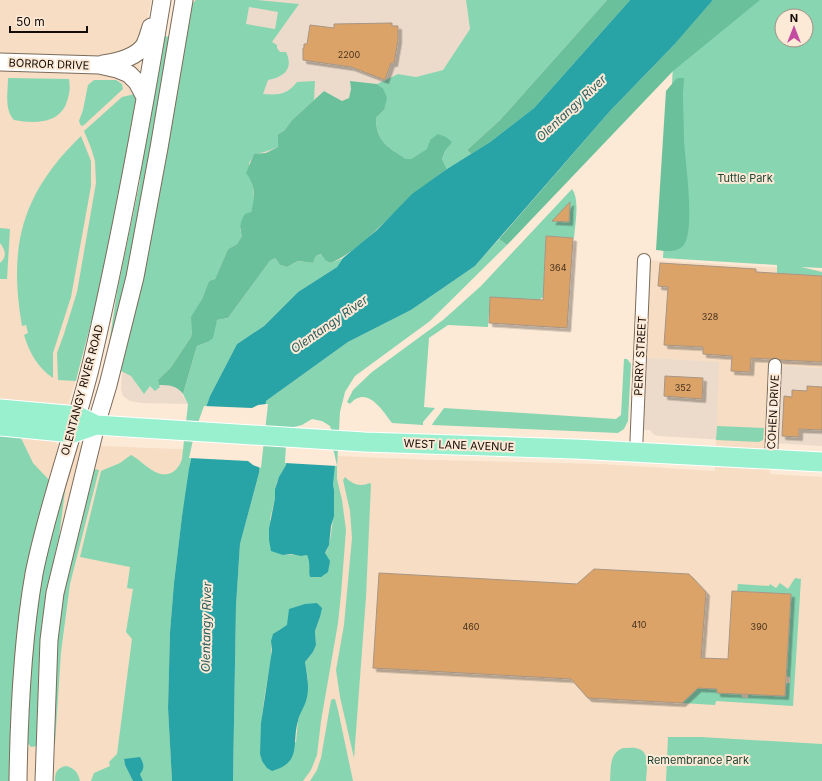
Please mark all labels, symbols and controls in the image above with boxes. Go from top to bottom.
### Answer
scale bar [10,8,87,34]
north arrow [774,8,814,48]
text: N [790,11,798,25]
text: 50 m [16,14,45,29]
house number: 2200 [338,49,360,60]
street label: BORROR DRIVE [9,56,89,72]
water label: Olentangy River [533,71,610,144]
park label: Tuttle Park [717,171,773,185]
house number: 364 [550,262,567,273]
water label: Olentangy River [288,292,371,356]
house number: 328 [702,311,719,322]
street label: PERRY STREET [631,316,649,396]
street label: OLENTANGY RIVER ROAD [58,323,106,457]
street label: COHEN DRIVE [764,374,782,450]
house number: 352 [675,382,691,393]
street label: WEST LANE AVENUE [403,436,515,454]
water label: Olentangy River [198,581,214,672]
house number: 410 [632,619,647,630]
house number: 460 [462,621,480,632]
house number: 390 [751,621,768,632]
park label: Remembrance Park [647,753,749,767]

